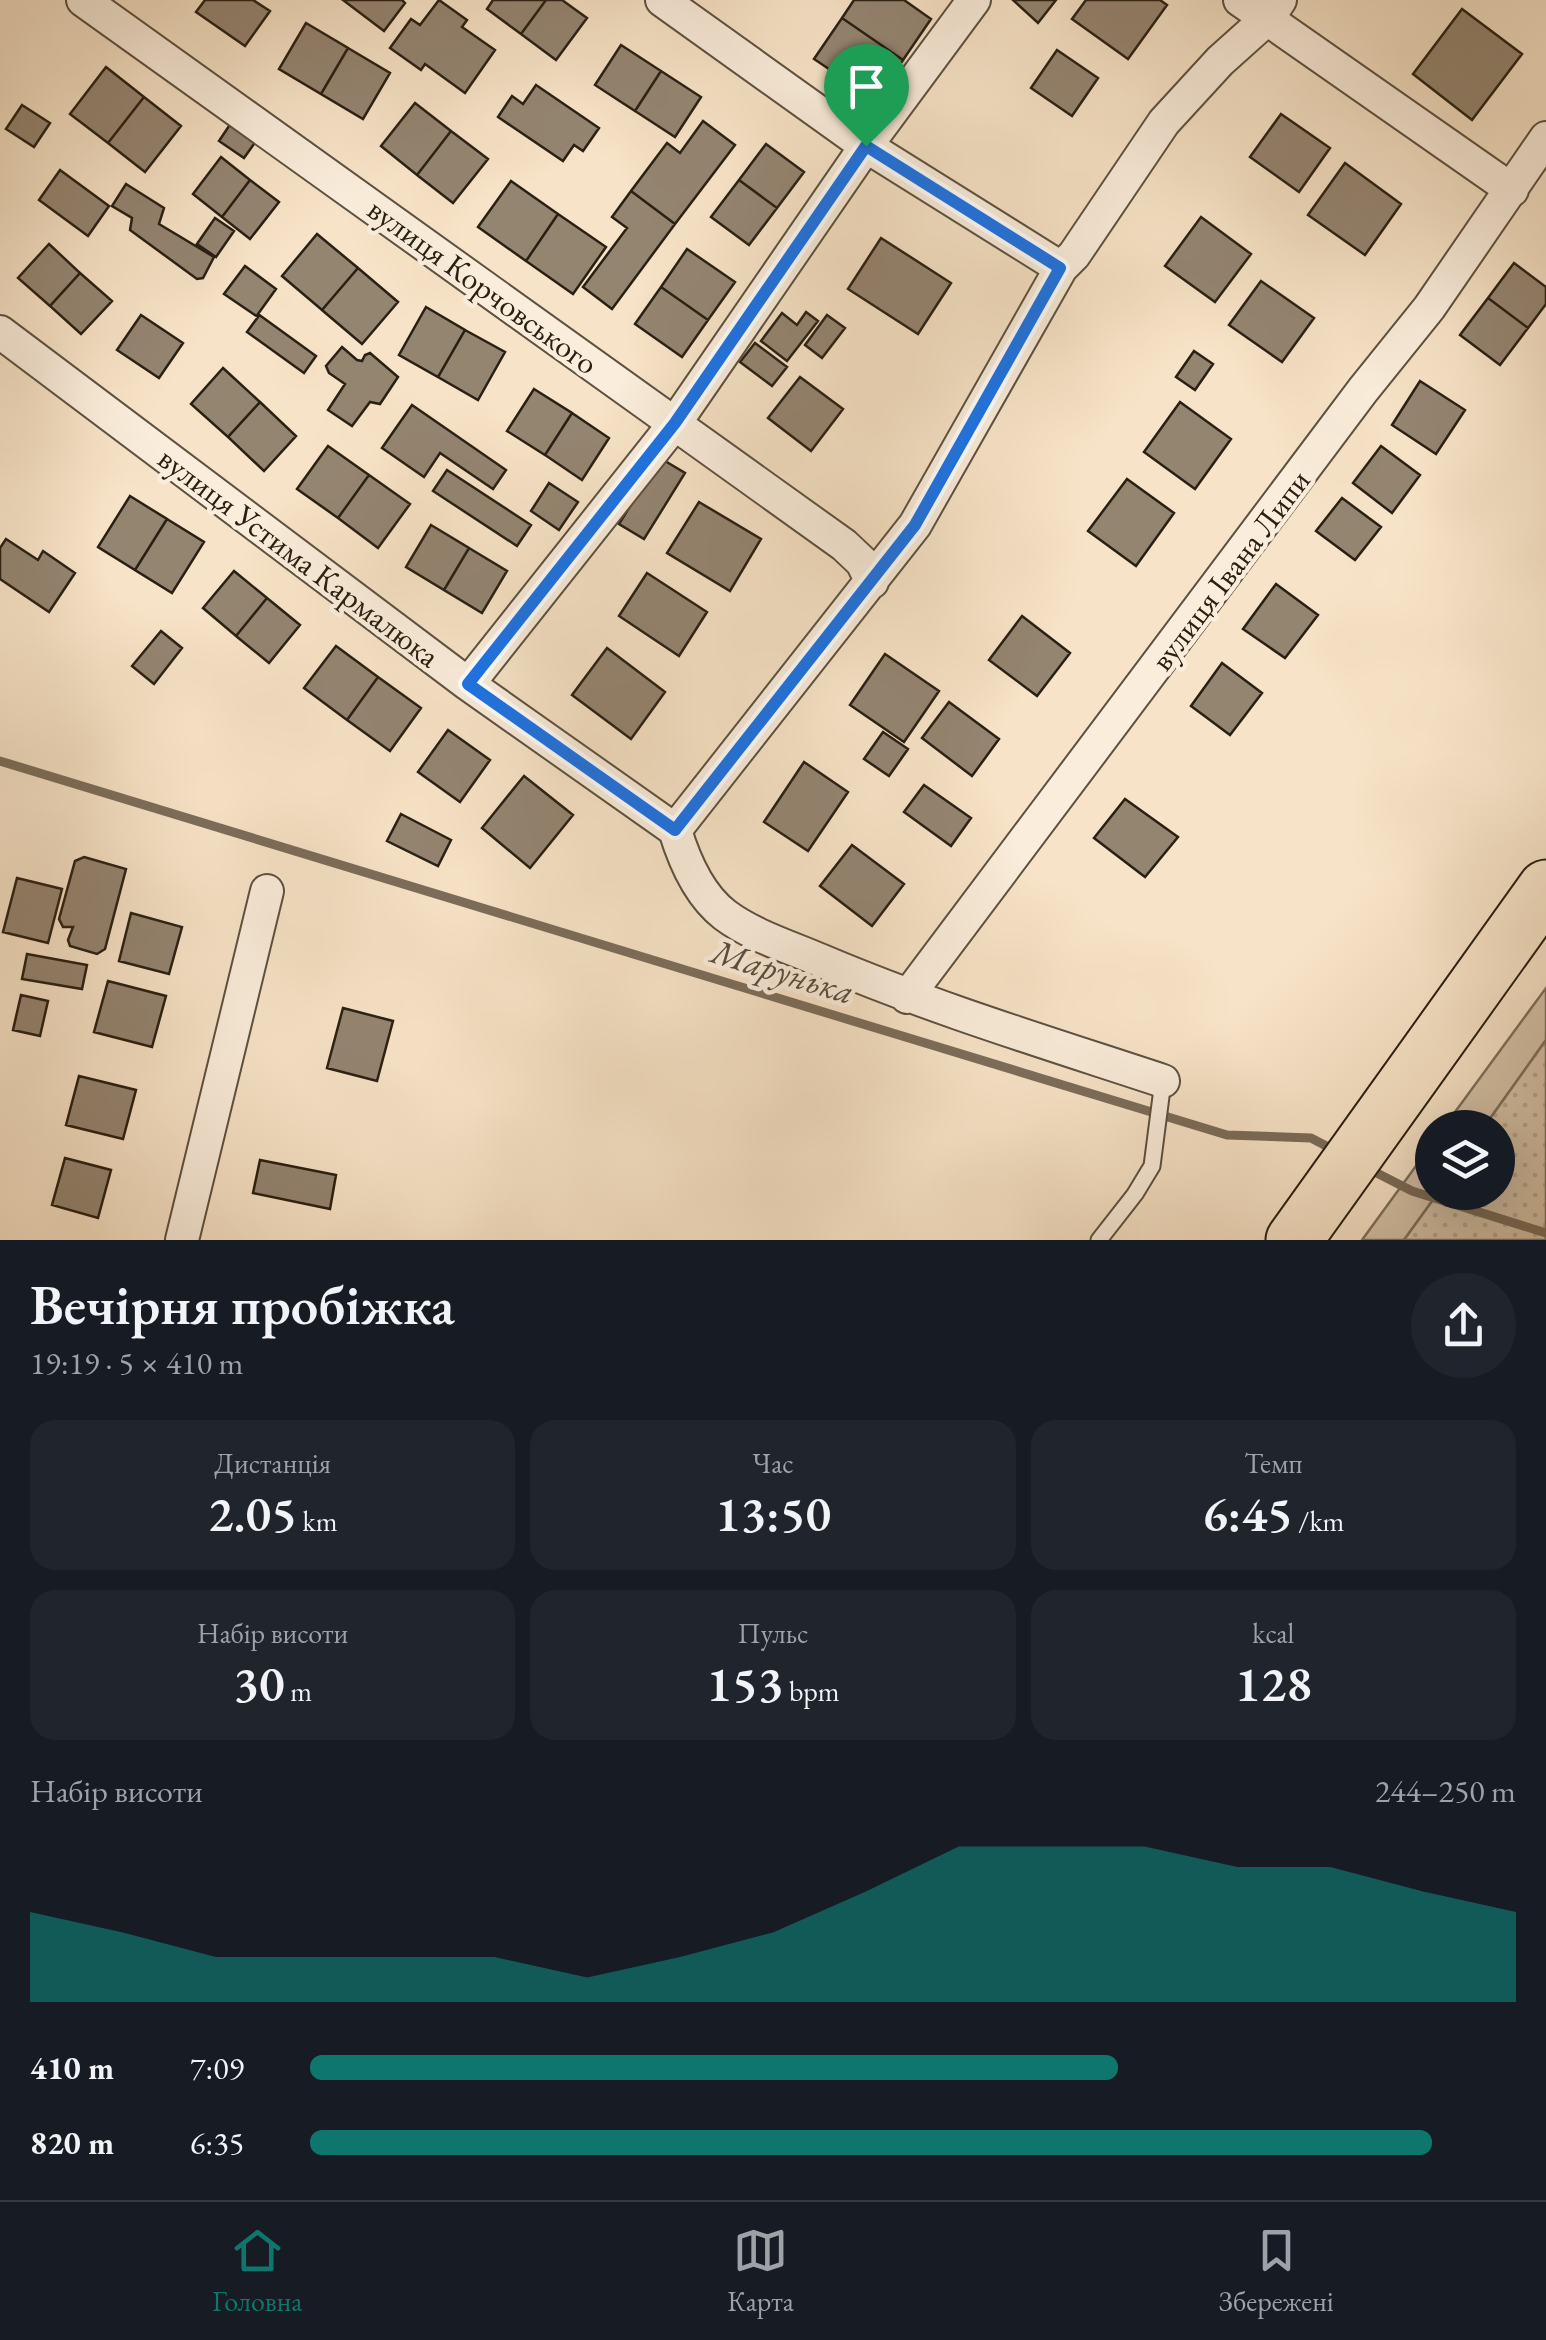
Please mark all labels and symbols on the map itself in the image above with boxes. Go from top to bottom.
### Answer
pin [824,44,909,147]
street label: вулиця Корчовського [359,188,607,384]
street label: вулиця Устима Кармалюка [150,437,448,677]
street label: вулиця Івана Липи [1141,461,1319,679]
water label: Марунька [704,927,860,1015]

